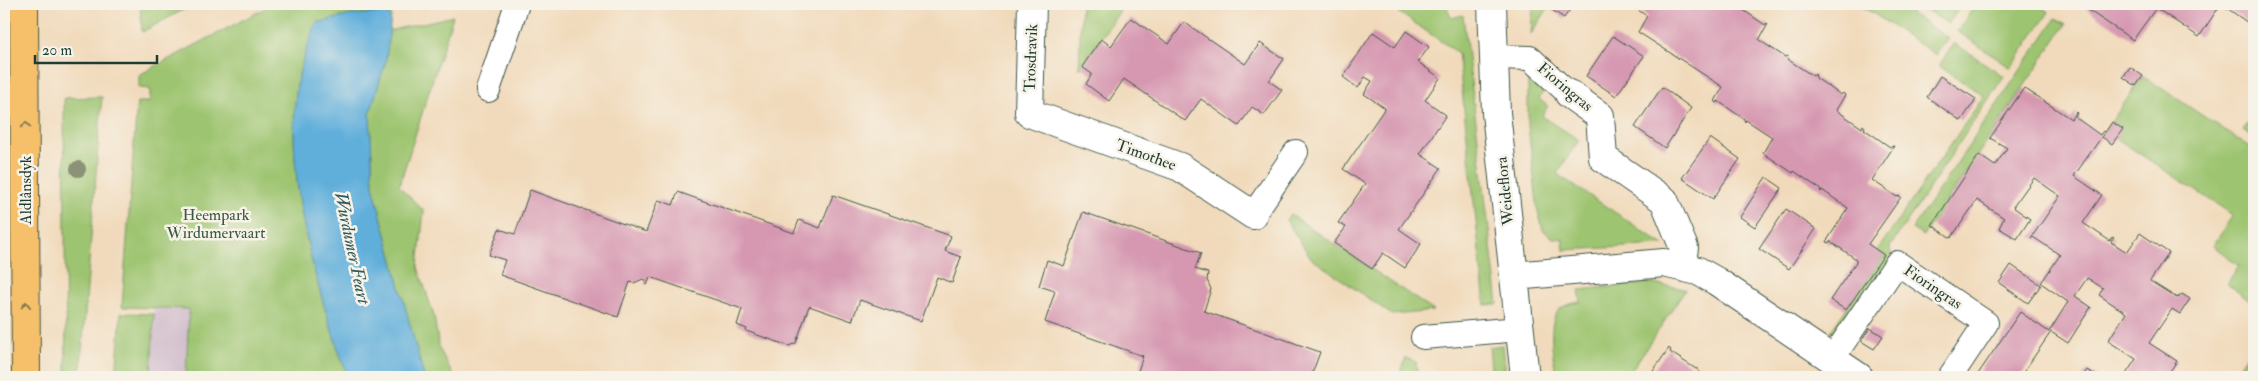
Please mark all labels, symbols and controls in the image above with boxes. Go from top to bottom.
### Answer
street label: Trosdravik [1020,23,1042,92]
scale bar [35,32,158,64]
text: 20 m [42,41,72,60]
street label: Fioringras [1533,58,1597,116]
one-way arrow [21,121,31,128]
street label: Timothee [1113,135,1179,175]
street label: Aldlânsdyk [16,155,36,226]
street label: Weideflora [1491,155,1519,227]
water label: Wurdumer Feart [329,190,375,307]
park label: Heempark Wirdumervaart [166,205,265,243]
street label: Fioringras [1900,260,1966,314]
one-way arrow [21,301,31,308]

